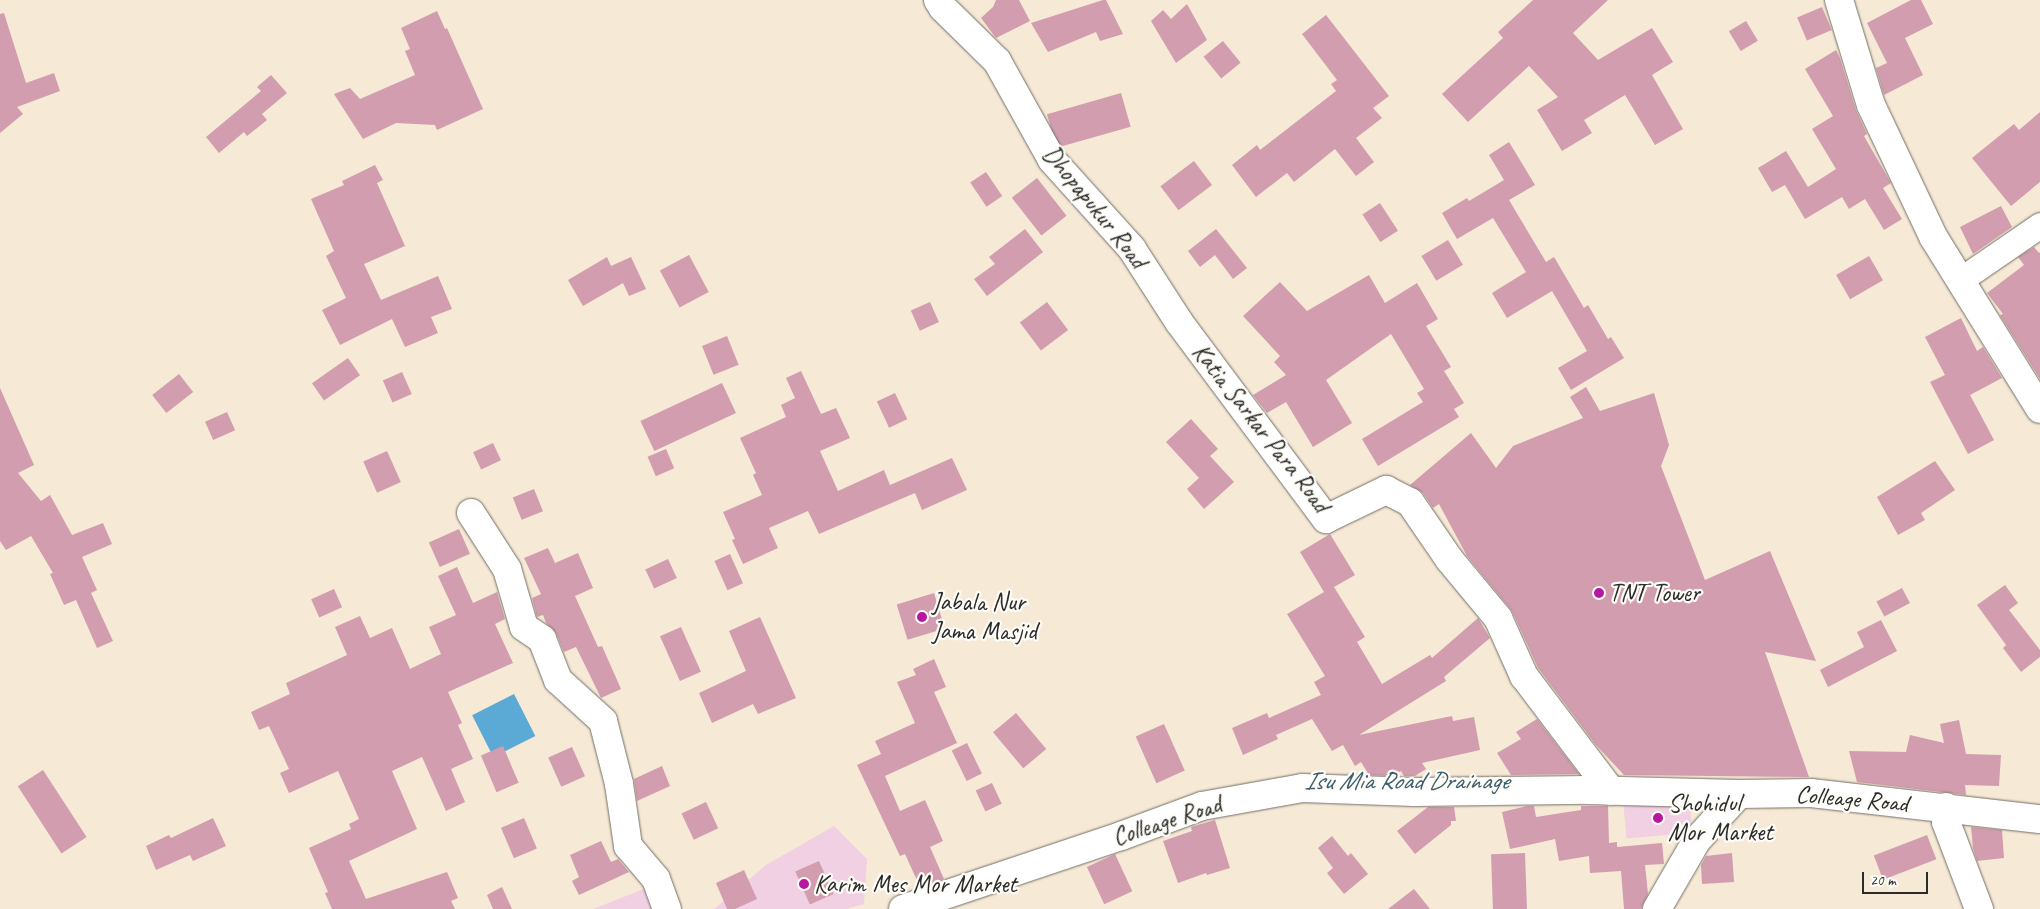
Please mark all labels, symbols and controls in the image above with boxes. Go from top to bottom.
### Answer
street label: Dhopapukur Road [1037,140,1153,274]
street label: Katia Sarkar Para Road [1186,338,1336,518]
place label: TNT Tower [1609,578,1700,608]
marker: TNT Tower [1593,587,1605,599]
place label: Jabala Nur Jama Masjid [932,588,1037,647]
marker: Jabala Nur Jama Masjid [916,611,928,623]
water label: Isu Mia Road Drainage [1303,765,1509,797]
street label: Colleage Road [1795,779,1909,819]
street label: Colleage Road [1109,789,1225,853]
place label: Shohidul Mor Market [1668,789,1773,848]
marker: Shohidul Mor Market [1652,812,1664,824]
scale bar [1865,862,1931,894]
place label: Karim Mes Mor Market [814,869,1017,899]
text: 20 m [1870,871,1896,890]
marker: Karim Mes Mor Market [798,878,810,890]

